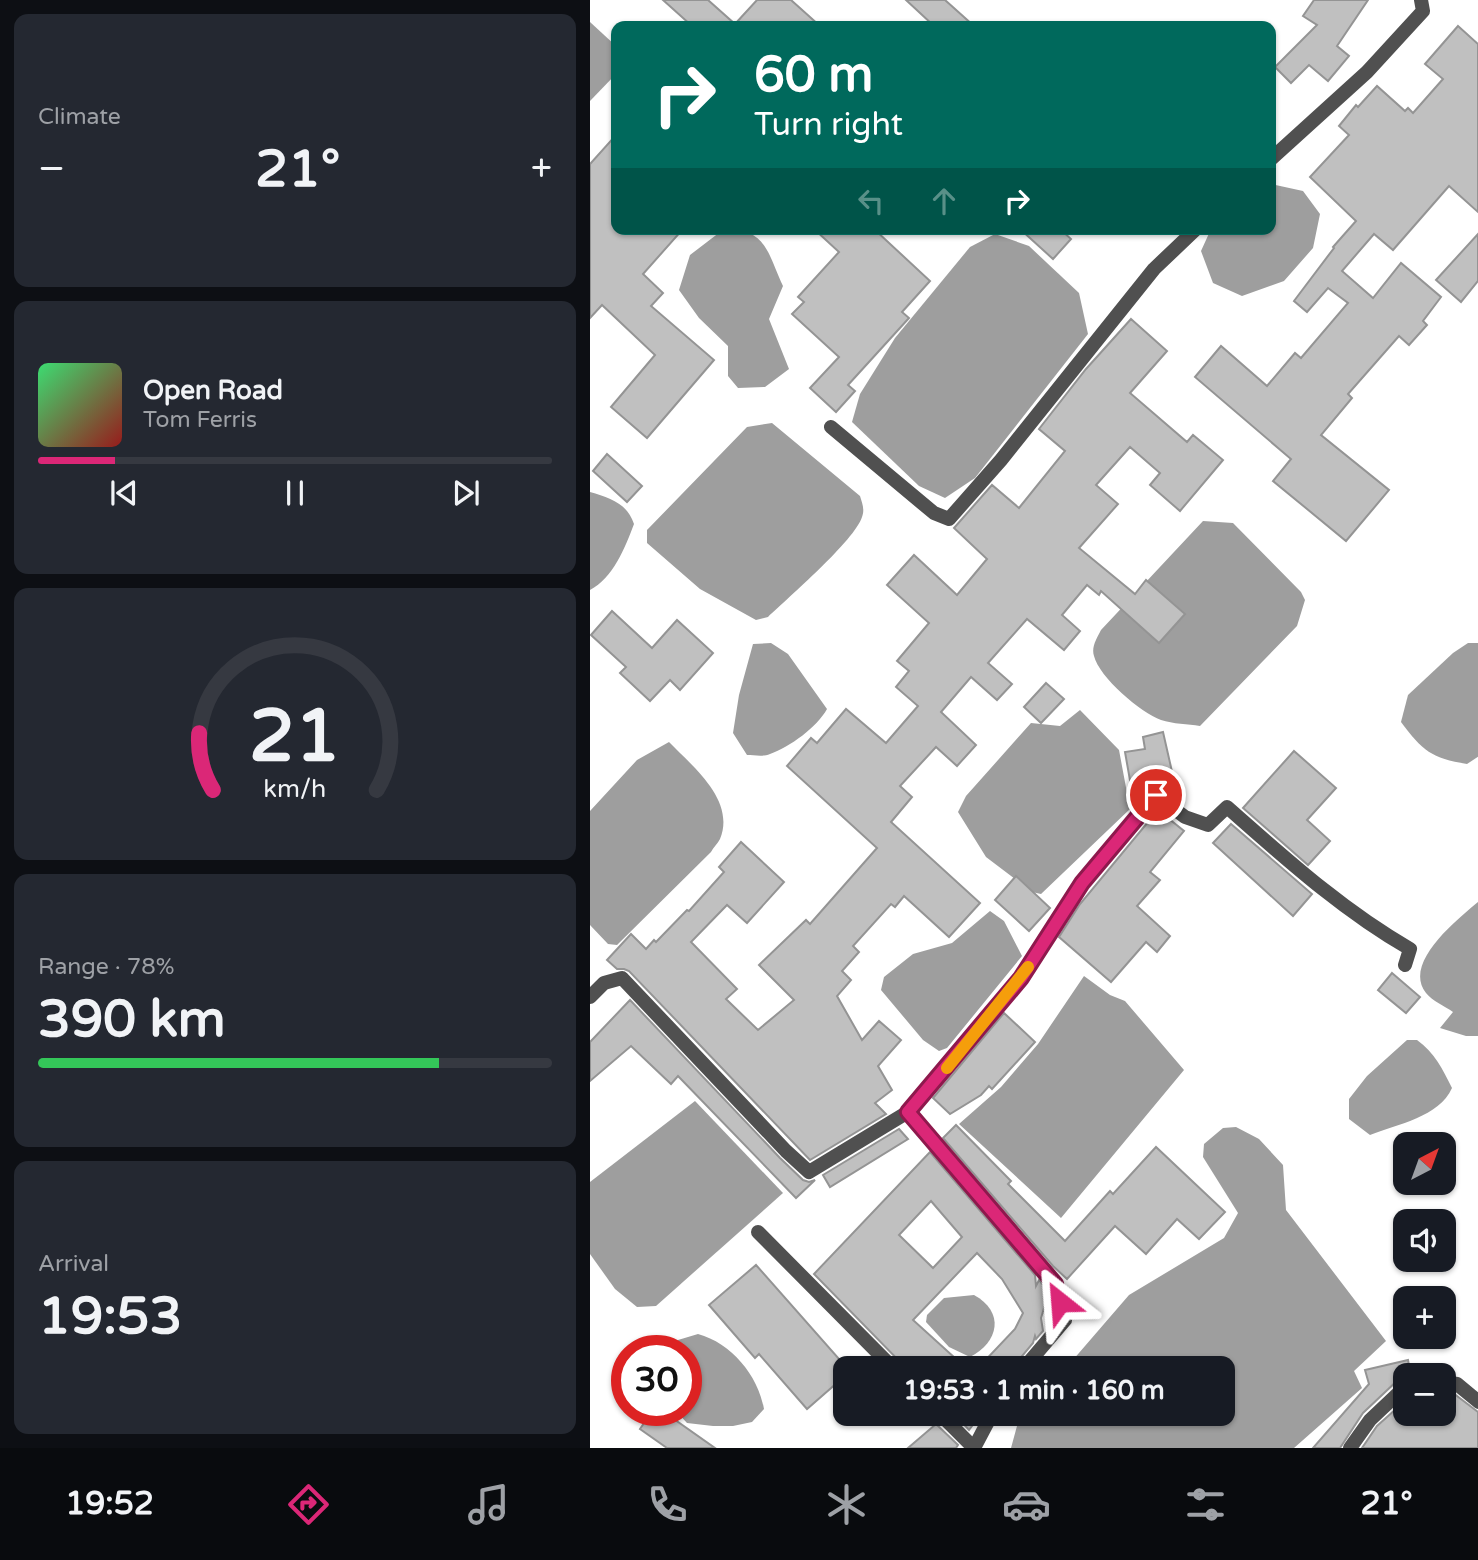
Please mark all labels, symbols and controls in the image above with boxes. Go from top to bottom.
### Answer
text: 60 m [754,46,873,105]
icon: right [639,49,730,140]
text: Climate [38,103,121,131]
text: Turn right [754,106,903,144]
text: 21° [255,138,340,201]
text: − [38,146,65,192]
text: + [531,146,552,192]
icon: left [852,182,890,220]
icon: ahead [925,182,963,220]
icon: right [998,182,1036,220]
text: Open Road [143,375,283,406]
text: Tom Ferris [143,406,257,434]
icon: previous [105,474,143,512]
icon: pause [276,474,314,512]
icon: next [447,474,485,512]
text: 21 [249,693,341,781]
pin [1126,765,1186,825]
text: km/h [264,774,326,804]
icon: arrive [1137,776,1175,814]
text: Range · 78% [38,953,174,981]
text: 390 km [38,988,226,1051]
north arrow [1393,1132,1456,1195]
map controls [1393,1132,1456,1426]
button: sound [1393,1209,1456,1272]
text: Arrival [38,1250,109,1278]
position arrow [1023,1265,1097,1339]
text: 19:53 [38,1285,182,1348]
button: + [1393,1286,1456,1349]
speed limit sign: 30 [611,1335,702,1426]
button: − [1393,1363,1456,1426]
text: 19:53 · 1 min · 160 m [903,1375,1165,1406]
icon: directions [284,1480,333,1529]
icon: music [464,1480,513,1529]
icon: phone [643,1480,692,1529]
icon: climate [822,1480,871,1529]
icon: car [1002,1480,1051,1529]
icon: filters [1181,1480,1230,1529]
text: 19:52 [65,1485,154,1523]
text: 21° [1360,1485,1413,1523]

